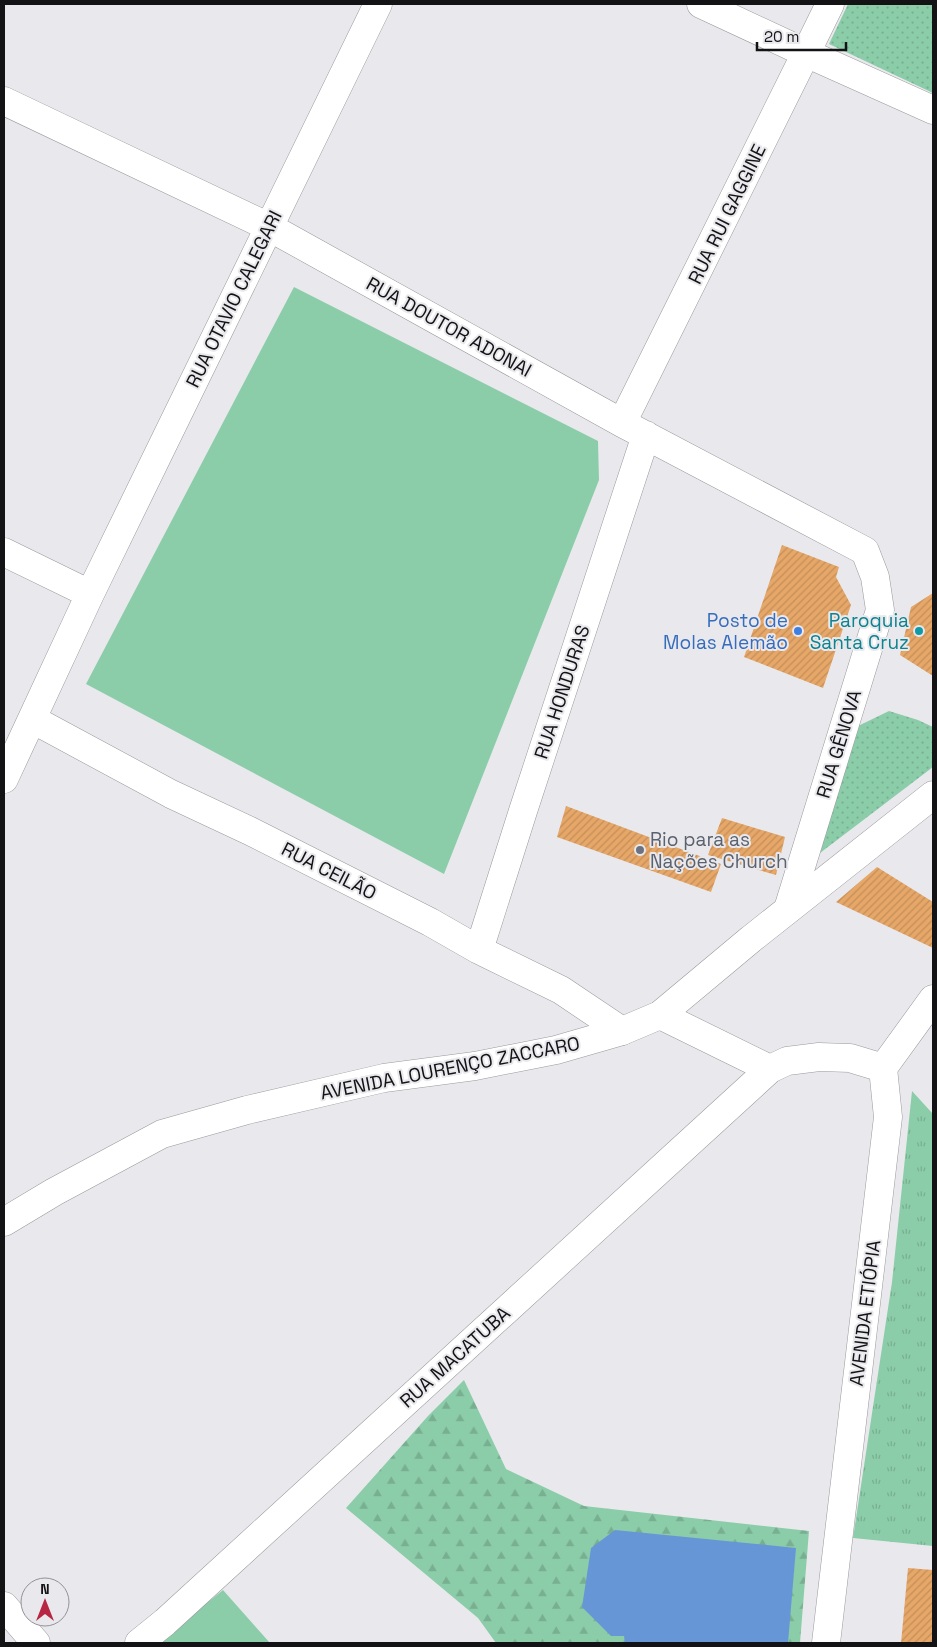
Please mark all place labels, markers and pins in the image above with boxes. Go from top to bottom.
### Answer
place label: Posto de Molas Alemão [663,608,788,655]
place label: Paroquia Santa Cruz [810,608,909,655]
marker: Posto de Molas Alemão [792,625,804,637]
marker: Paroquia Santa Cruz [913,625,925,637]
place label: Rio para as Nações Church [650,827,788,874]
marker: Rio para as Nações Church [634,844,646,856]

